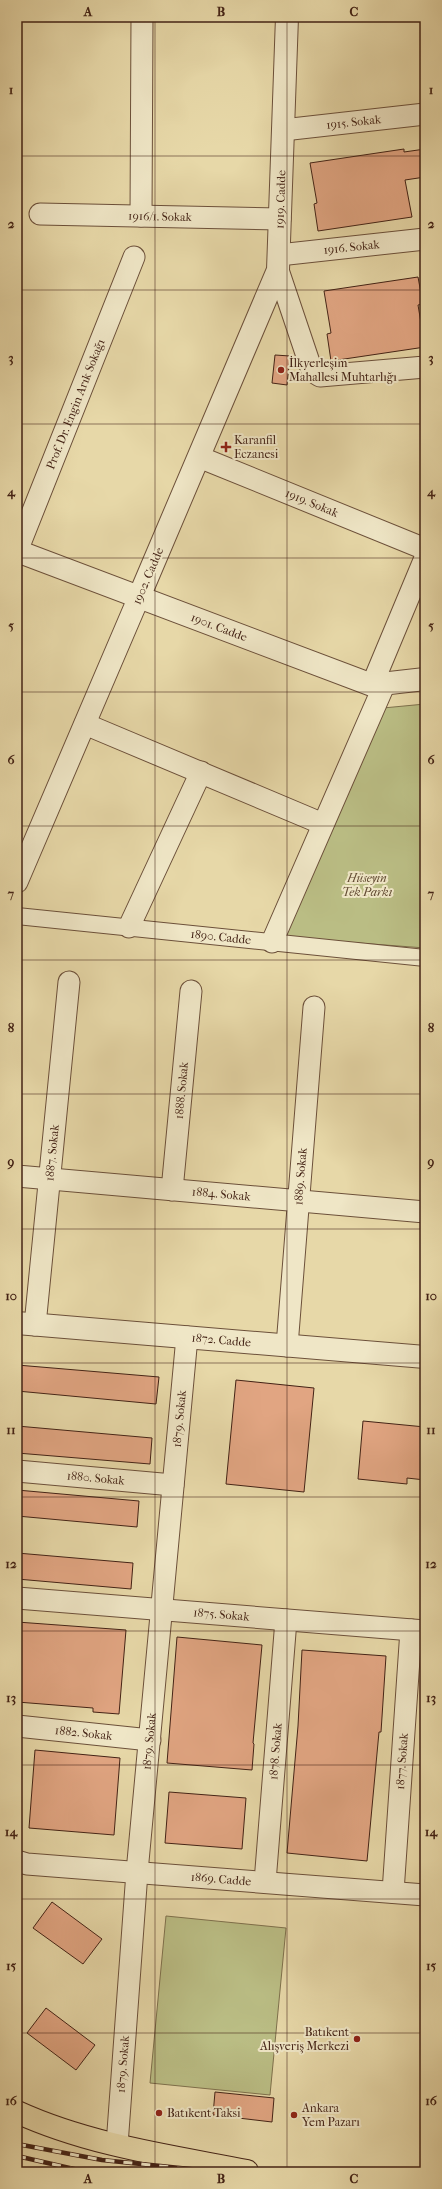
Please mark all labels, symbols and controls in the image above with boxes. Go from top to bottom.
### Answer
text: A [83,4,93,19]
text: B [217,4,226,19]
text: C [350,4,359,19]
text: 1 [9,82,14,97]
text: 1 [429,82,434,97]
street label: 1915. Sokak [325,112,382,132]
street label: 1919. Cadde [272,170,289,229]
street label: 1916/1. Sokak [128,209,193,224]
text: 2 [8,216,15,231]
text: 2 [428,216,435,231]
street label: 1916. Sokak [323,237,381,257]
street label: Prof. Dr. Engin Arık Sokağı [43,337,108,471]
text: 3 [8,350,14,366]
text: 3 [428,350,434,366]
place label: İlkyerleşim Mahallesi Muhtarlığı [289,355,397,384]
marker: İlkyerleşim Mahallesi Muhtarlığı [276,365,286,375]
place label: Karanfil Eczanesi [234,433,279,461]
marker: Karanfil Eczanesi [221,442,231,452]
text: 4 [6,484,16,500]
text: 4 [426,484,436,500]
street label: 1919. Sokak [283,486,341,520]
street label: 1902. Cadde [130,545,166,607]
street label: 1901. Cadde [189,610,249,644]
text: 5 [8,618,14,633]
text: 5 [428,618,434,633]
text: 6 [7,752,15,767]
text: 6 [427,752,435,767]
park label: Hüseyin Tek Parkı [342,871,393,899]
text: 7 [7,886,15,901]
text: 7 [427,886,435,901]
street label: 1890. Cadde [190,927,252,947]
text: 8 [8,1020,15,1035]
text: 8 [428,1020,435,1035]
street label: 1888. Sokak [172,1060,191,1120]
street label: 1887. Sokak [42,1123,62,1182]
street label: 1889. Sokak [291,1146,310,1206]
text: 9 [7,1154,15,1170]
text: 9 [427,1154,435,1170]
street label: 1884. Sokak [191,1184,252,1204]
text: 10 [5,1288,17,1303]
text: 10 [425,1288,437,1303]
street label: 1872. Cadde [191,1331,252,1349]
street label: 1879. Sokak [170,1389,189,1448]
text: 11 [6,1422,16,1437]
text: 11 [426,1422,436,1437]
street label: 1880. Sokak [66,1468,126,1488]
text: 12 [5,1556,17,1571]
text: 12 [425,1556,437,1571]
street label: 1875. Sokak [193,1605,251,1624]
text: 13 [6,1690,16,1706]
text: 13 [426,1690,436,1706]
street label: 1879. Sokak [140,1711,159,1771]
street label: 1878. Sokak [266,1722,285,1780]
street label: 1882. Sokak [54,1723,114,1743]
street label: 1877. Sokak [393,1732,411,1790]
text: 14 [5,1824,18,1840]
text: 14 [425,1824,438,1840]
street label: 1869. Cadde [190,1870,252,1888]
text: 15 [6,1958,16,1973]
text: 15 [426,1958,436,1973]
place label: Batıkent Alışveriş Merkezi [259,2025,350,2054]
street label: 1879. Sokak [114,2034,132,2093]
marker: Batıkent Alışveriş Merkezi [352,2034,362,2044]
text: 16 [5,2093,18,2108]
text: 16 [425,2093,438,2108]
place label: Ankara Yem Pazarı [301,2101,360,2129]
place label: Batıkent Taksi [167,2106,241,2120]
marker: Batıkent Taksi [154,2108,164,2118]
marker: Ankara Yem Pazarı [289,2110,299,2120]
text: A [83,2171,93,2186]
text: B [217,2171,226,2186]
text: C [350,2171,359,2186]

